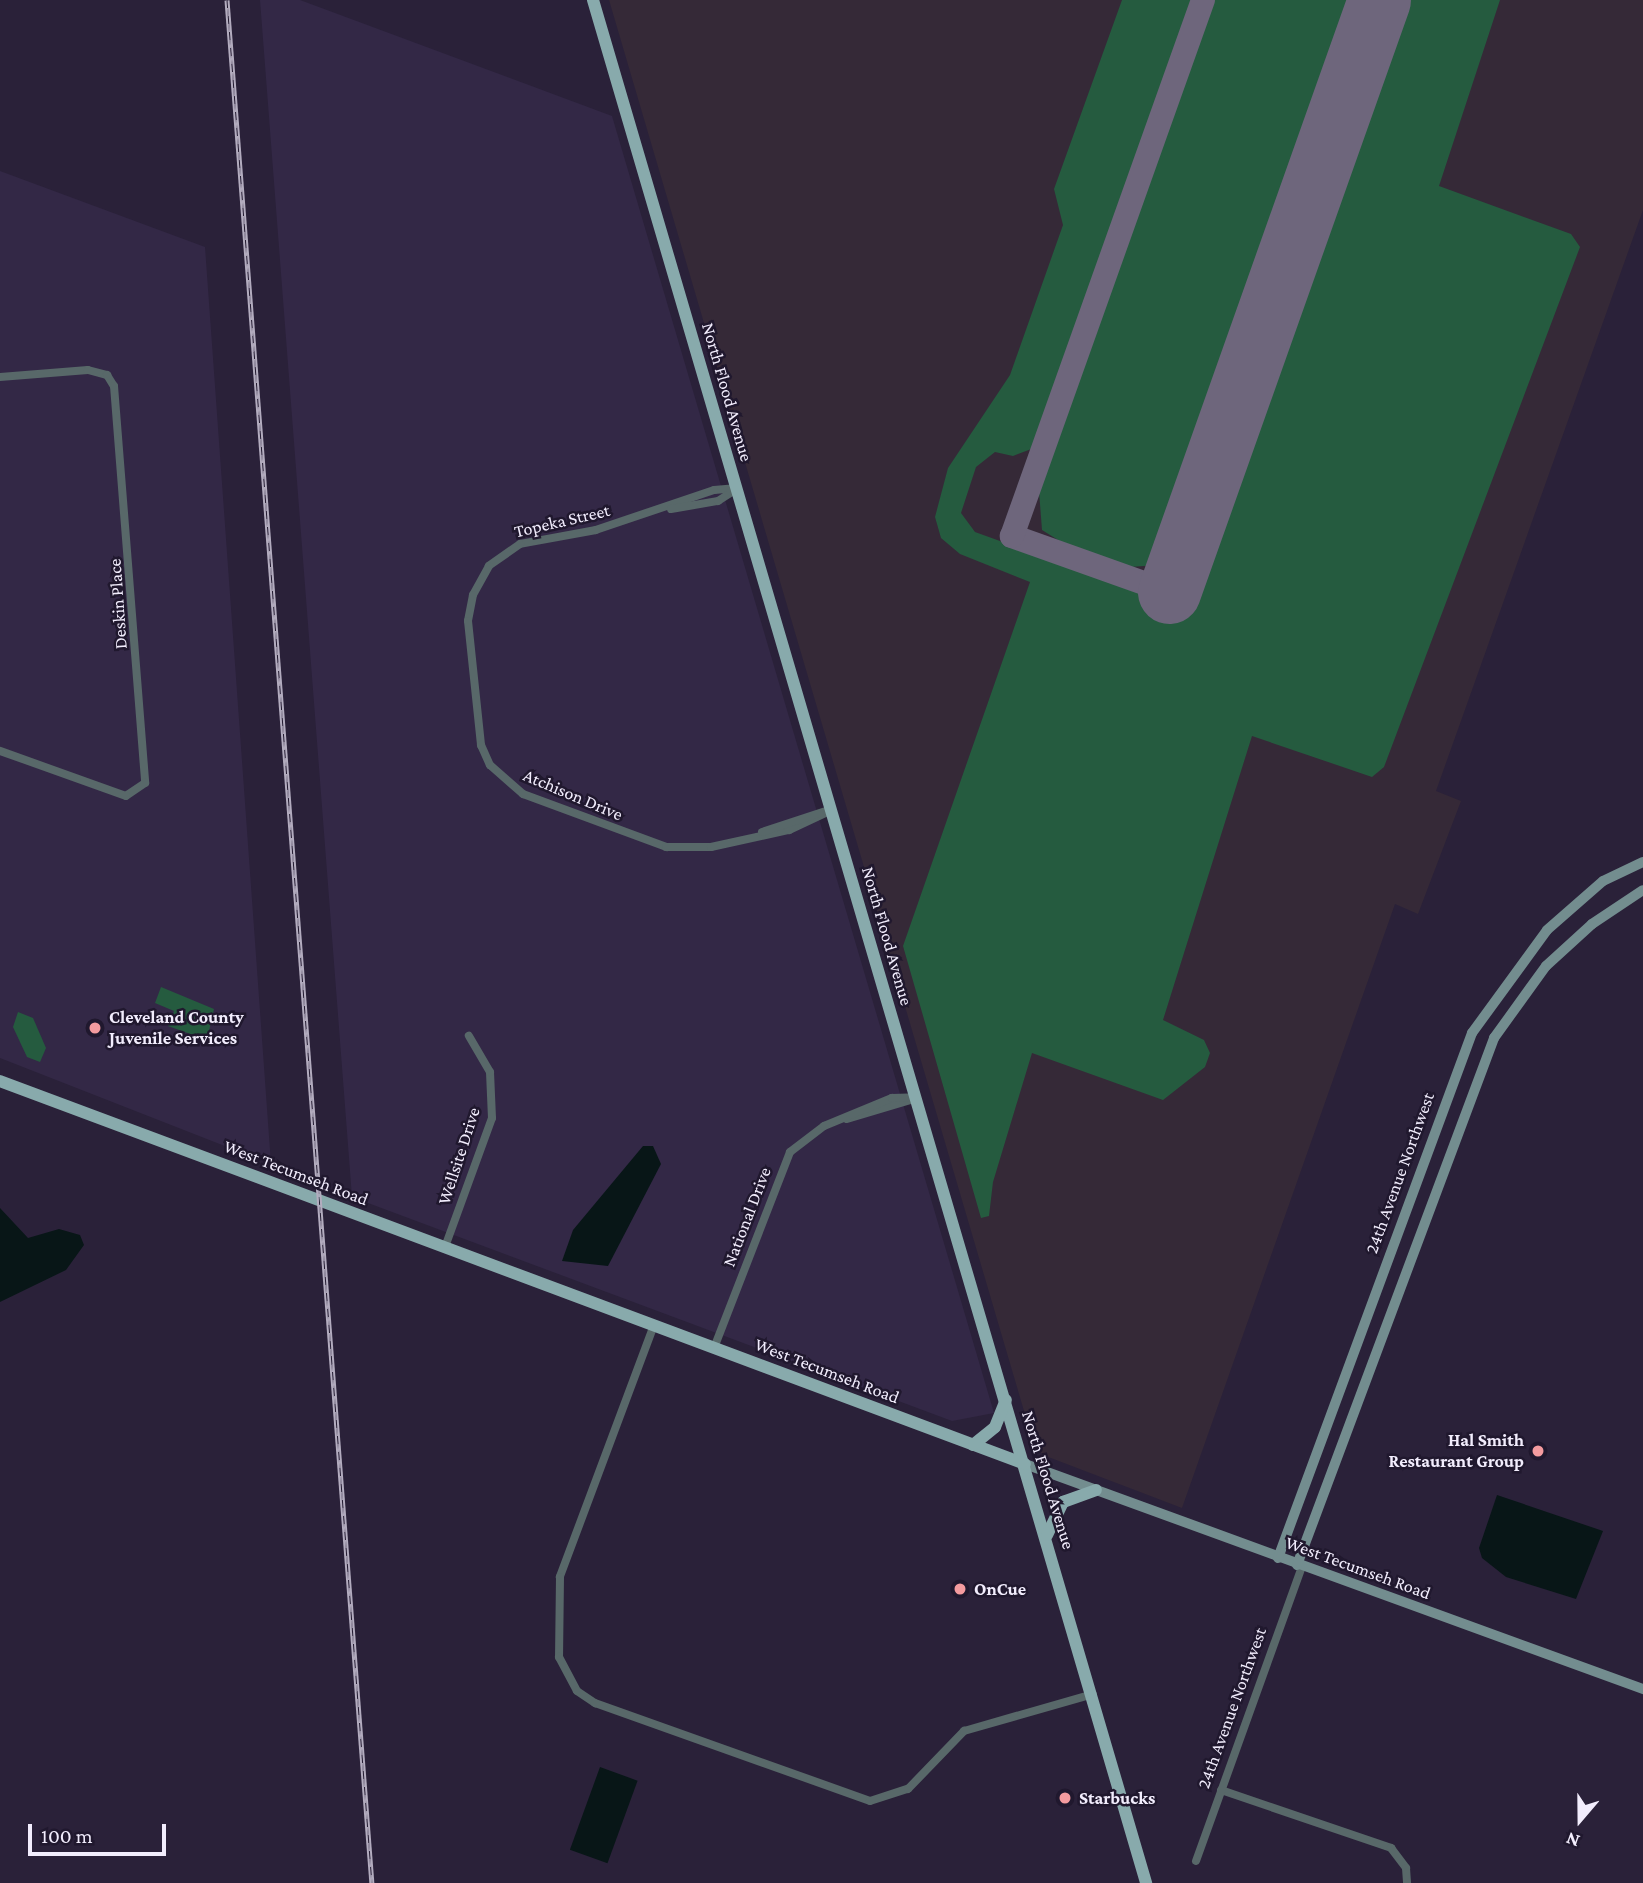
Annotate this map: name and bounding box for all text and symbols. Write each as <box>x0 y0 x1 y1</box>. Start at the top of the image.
street label: North Flood Avenue <box>697 320 757 464</box>
street label: Topeka Street <box>512 499 612 543</box>
street label: Deskin Place <box>104 558 132 650</box>
street label: Atchison Drive <box>520 764 626 826</box>
street label: North Flood Avenue <box>857 864 917 1008</box>
place label: Cleveland County Juvenile Services <box>109 1007 244 1050</box>
marker: Cleveland County Juvenile Services <box>87 1020 103 1036</box>
street label: 24th Avenue Northwest <box>1361 1090 1439 1256</box>
street label: Wellsite Drive <box>433 1105 485 1207</box>
street label: West Tecumseh Road <box>221 1135 371 1211</box>
street label: National Drive <box>718 1164 776 1270</box>
street label: West Tecumseh Road <box>752 1333 902 1409</box>
street label: North Flood Avenue <box>1017 1408 1079 1552</box>
place label: Hal Smith Restaurant Group <box>1388 1430 1524 1472</box>
marker: Hal Smith Restaurant Group <box>1530 1443 1546 1459</box>
street label: West Tecumseh Road <box>1282 1532 1434 1604</box>
place label: OnCue <box>974 1578 1026 1600</box>
marker: OnCue <box>952 1581 968 1597</box>
street label: 24th Avenue Northwest <box>1193 1625 1271 1791</box>
north arrow <box>1545 1785 1615 1855</box>
place label: Starbucks <box>1079 1787 1155 1809</box>
marker: Starbucks <box>1057 1790 1073 1806</box>
scale bar <box>32 1810 170 1854</box>
text: 100 m <box>41 1824 93 1848</box>
text: N <box>1563 1828 1582 1852</box>

